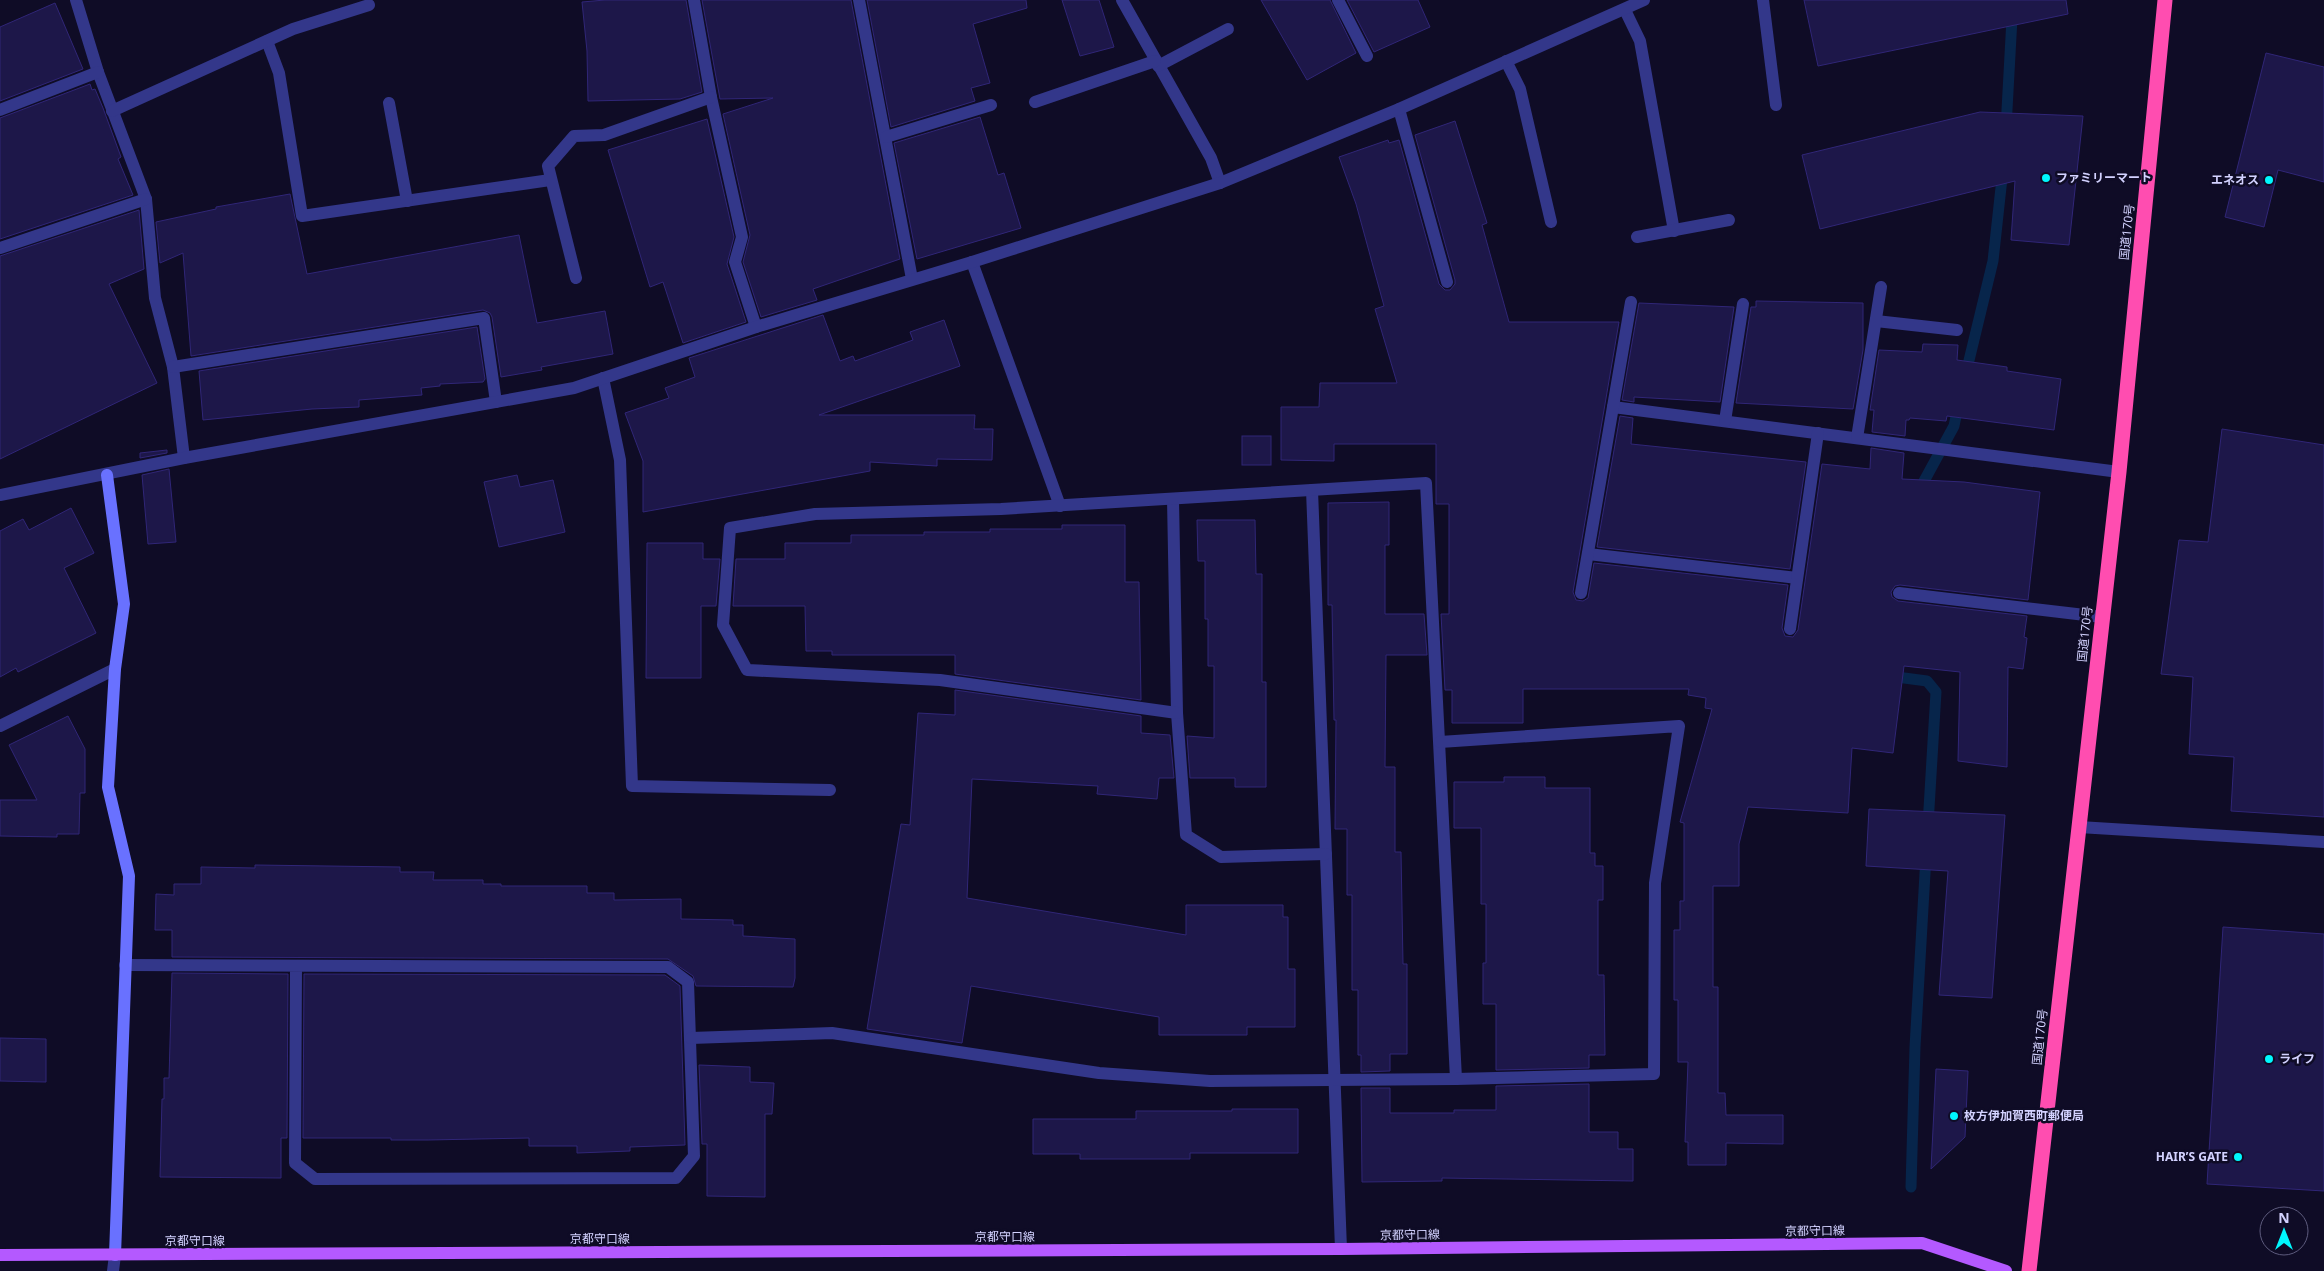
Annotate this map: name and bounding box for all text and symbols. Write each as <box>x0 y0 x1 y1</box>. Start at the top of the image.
place label: ファミリーマート <box>2056 169 2152 186</box>
place label: エネオス <box>2211 171 2259 188</box>
marker: ファミリーマート <box>2040 172 2052 184</box>
marker: エネオス <box>2263 174 2275 186</box>
street label: 国道170号 <box>2115 203 2138 261</box>
street label: 国道170号 <box>2073 605 2096 663</box>
street label: 国道170号 <box>2028 1008 2051 1066</box>
place label: ライフ <box>2279 1050 2315 1067</box>
marker: ライフ <box>2263 1053 2275 1065</box>
place label: 枚方伊加賀西町郵便局 <box>1964 1107 2084 1124</box>
marker: 枚方伊加賀西町郵便局 <box>1948 1110 1960 1122</box>
place label: HAIR’S GATE <box>2156 1148 2228 1165</box>
marker: HAIR’S GATE <box>2232 1151 2244 1163</box>
north arrow <box>2259 1206 2309 1256</box>
text: N <box>2278 1208 2290 1227</box>
street label: 京都守口線 <box>1785 1221 1845 1240</box>
street label: 京都守口線 <box>1380 1225 1440 1244</box>
street label: 京都守口線 <box>975 1228 1035 1245</box>
street label: 京都守口線 <box>570 1230 630 1247</box>
street label: 京都守口線 <box>165 1232 225 1249</box>

